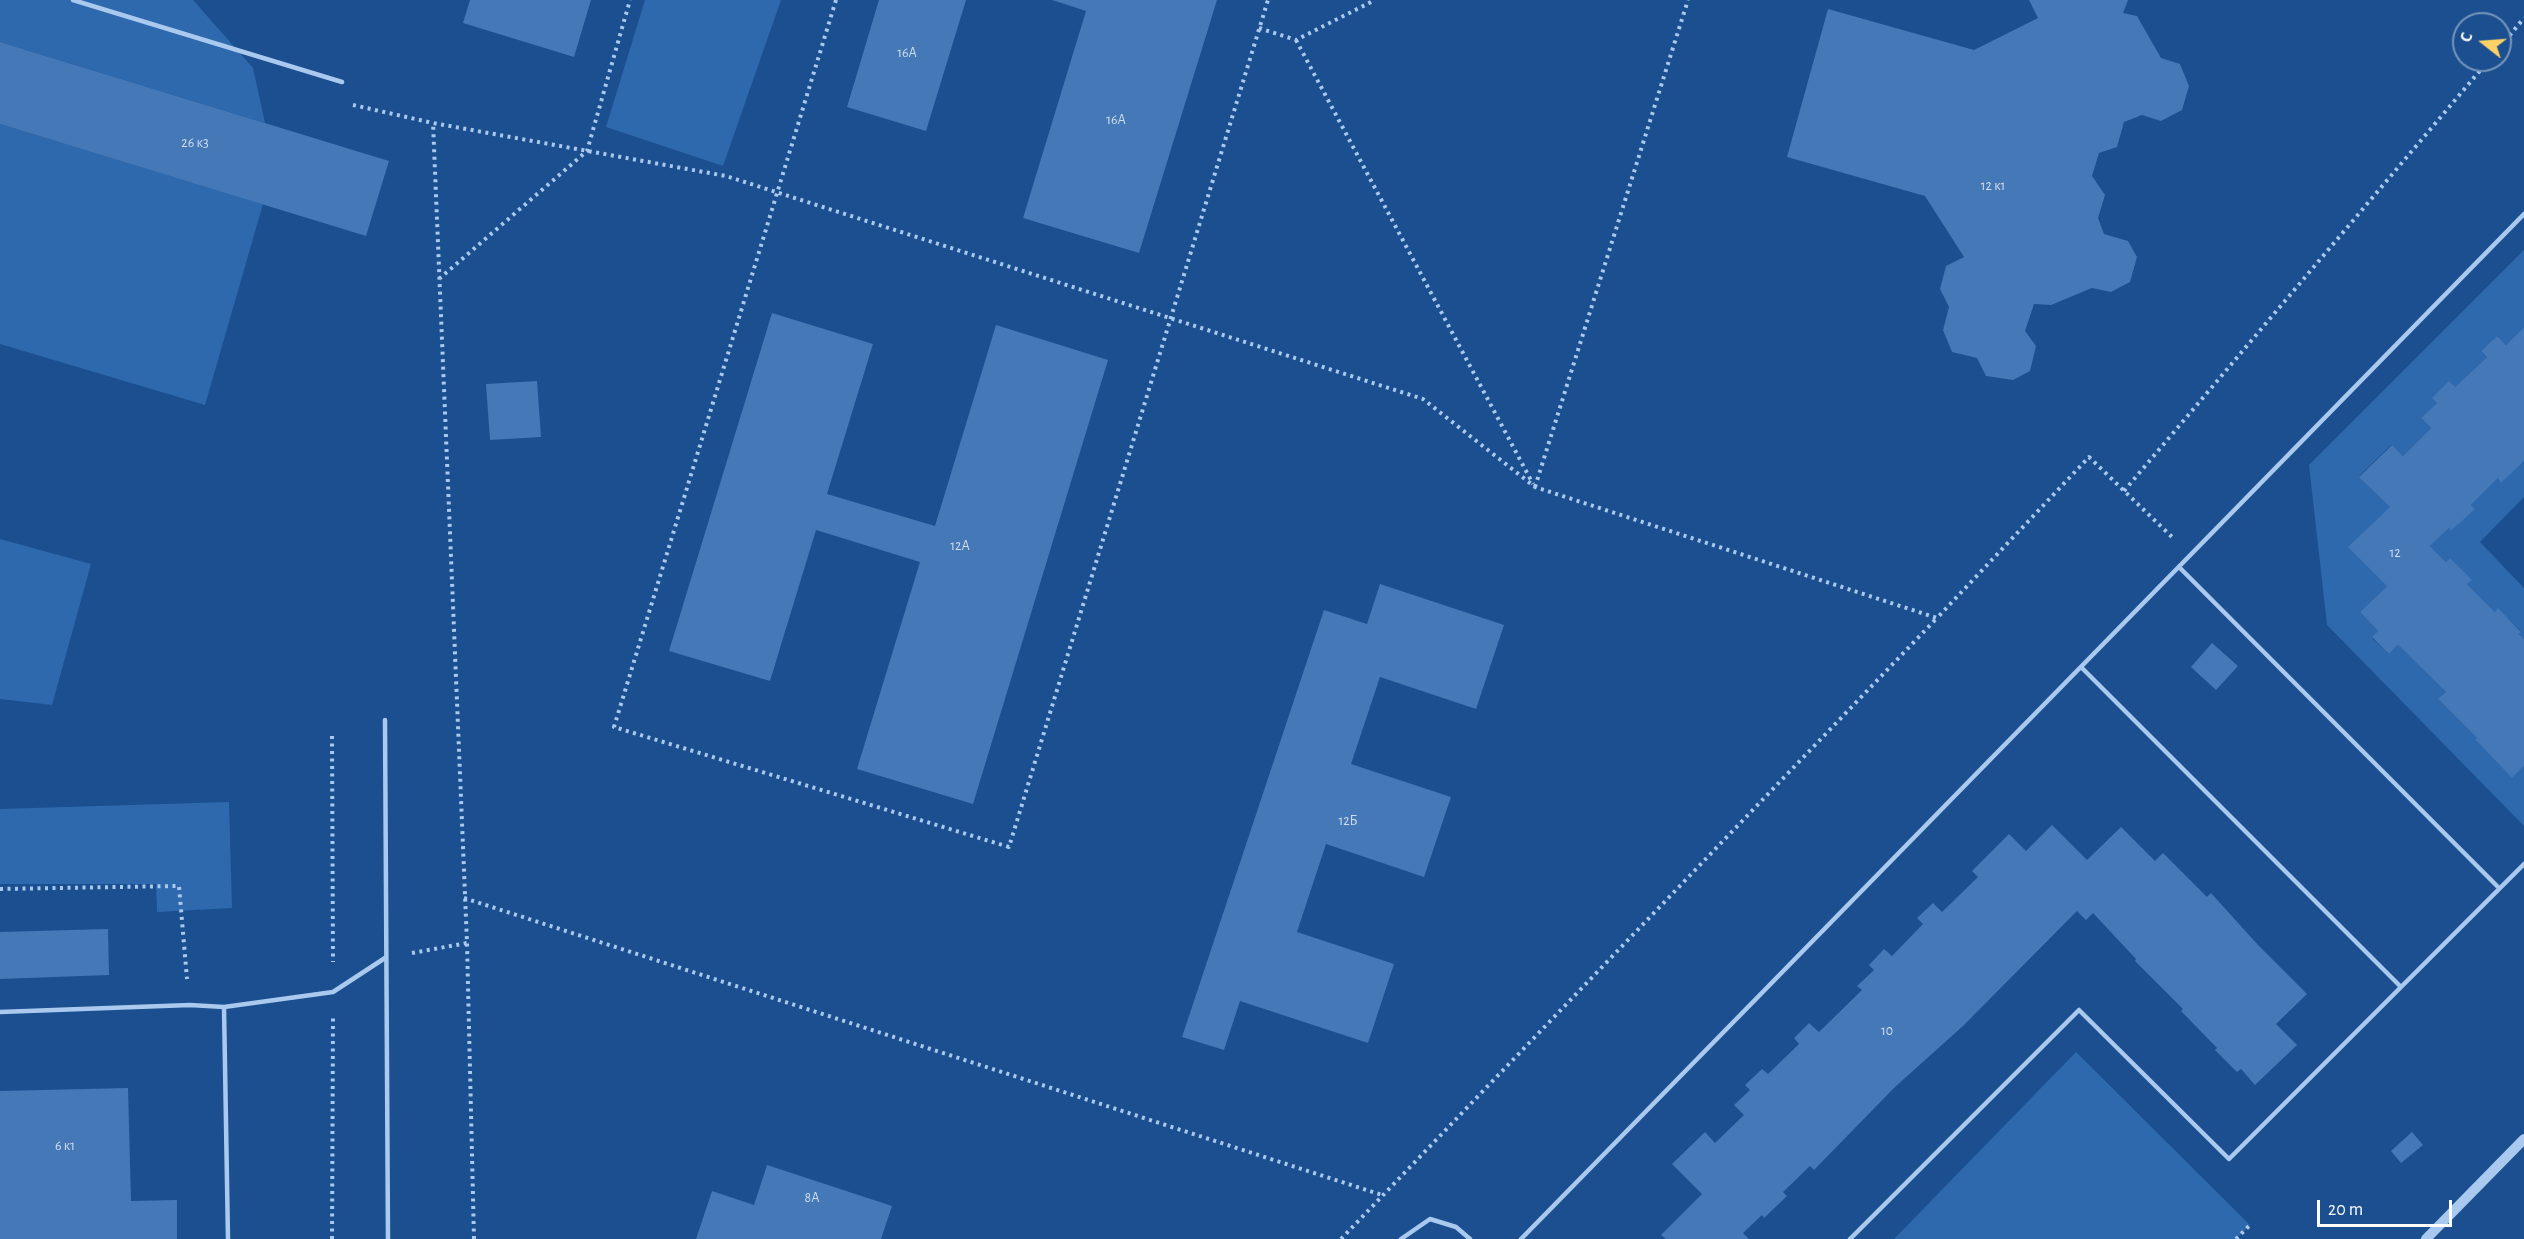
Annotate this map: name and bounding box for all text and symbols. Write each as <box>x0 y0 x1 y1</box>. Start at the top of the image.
north arrow <box>2452 12 2512 72</box>
text: С <box>2458 31 2476 44</box>
house number: 16А <box>897 45 917 61</box>
house number: 16А <box>1106 112 1126 128</box>
house number: 26 к3 <box>181 135 209 151</box>
house number: 12 к1 <box>1981 178 2005 194</box>
house number: 12А <box>950 538 970 554</box>
house number: 12 <box>2389 545 2401 561</box>
house number: 12Б <box>1338 813 1358 829</box>
house number: 10 <box>1881 1023 1893 1039</box>
house number: 6 к1 <box>55 1138 75 1154</box>
scale bar <box>2320 1188 2455 1226</box>
house number: 8А <box>805 1190 819 1206</box>
text: 20 m <box>2328 1201 2363 1219</box>

